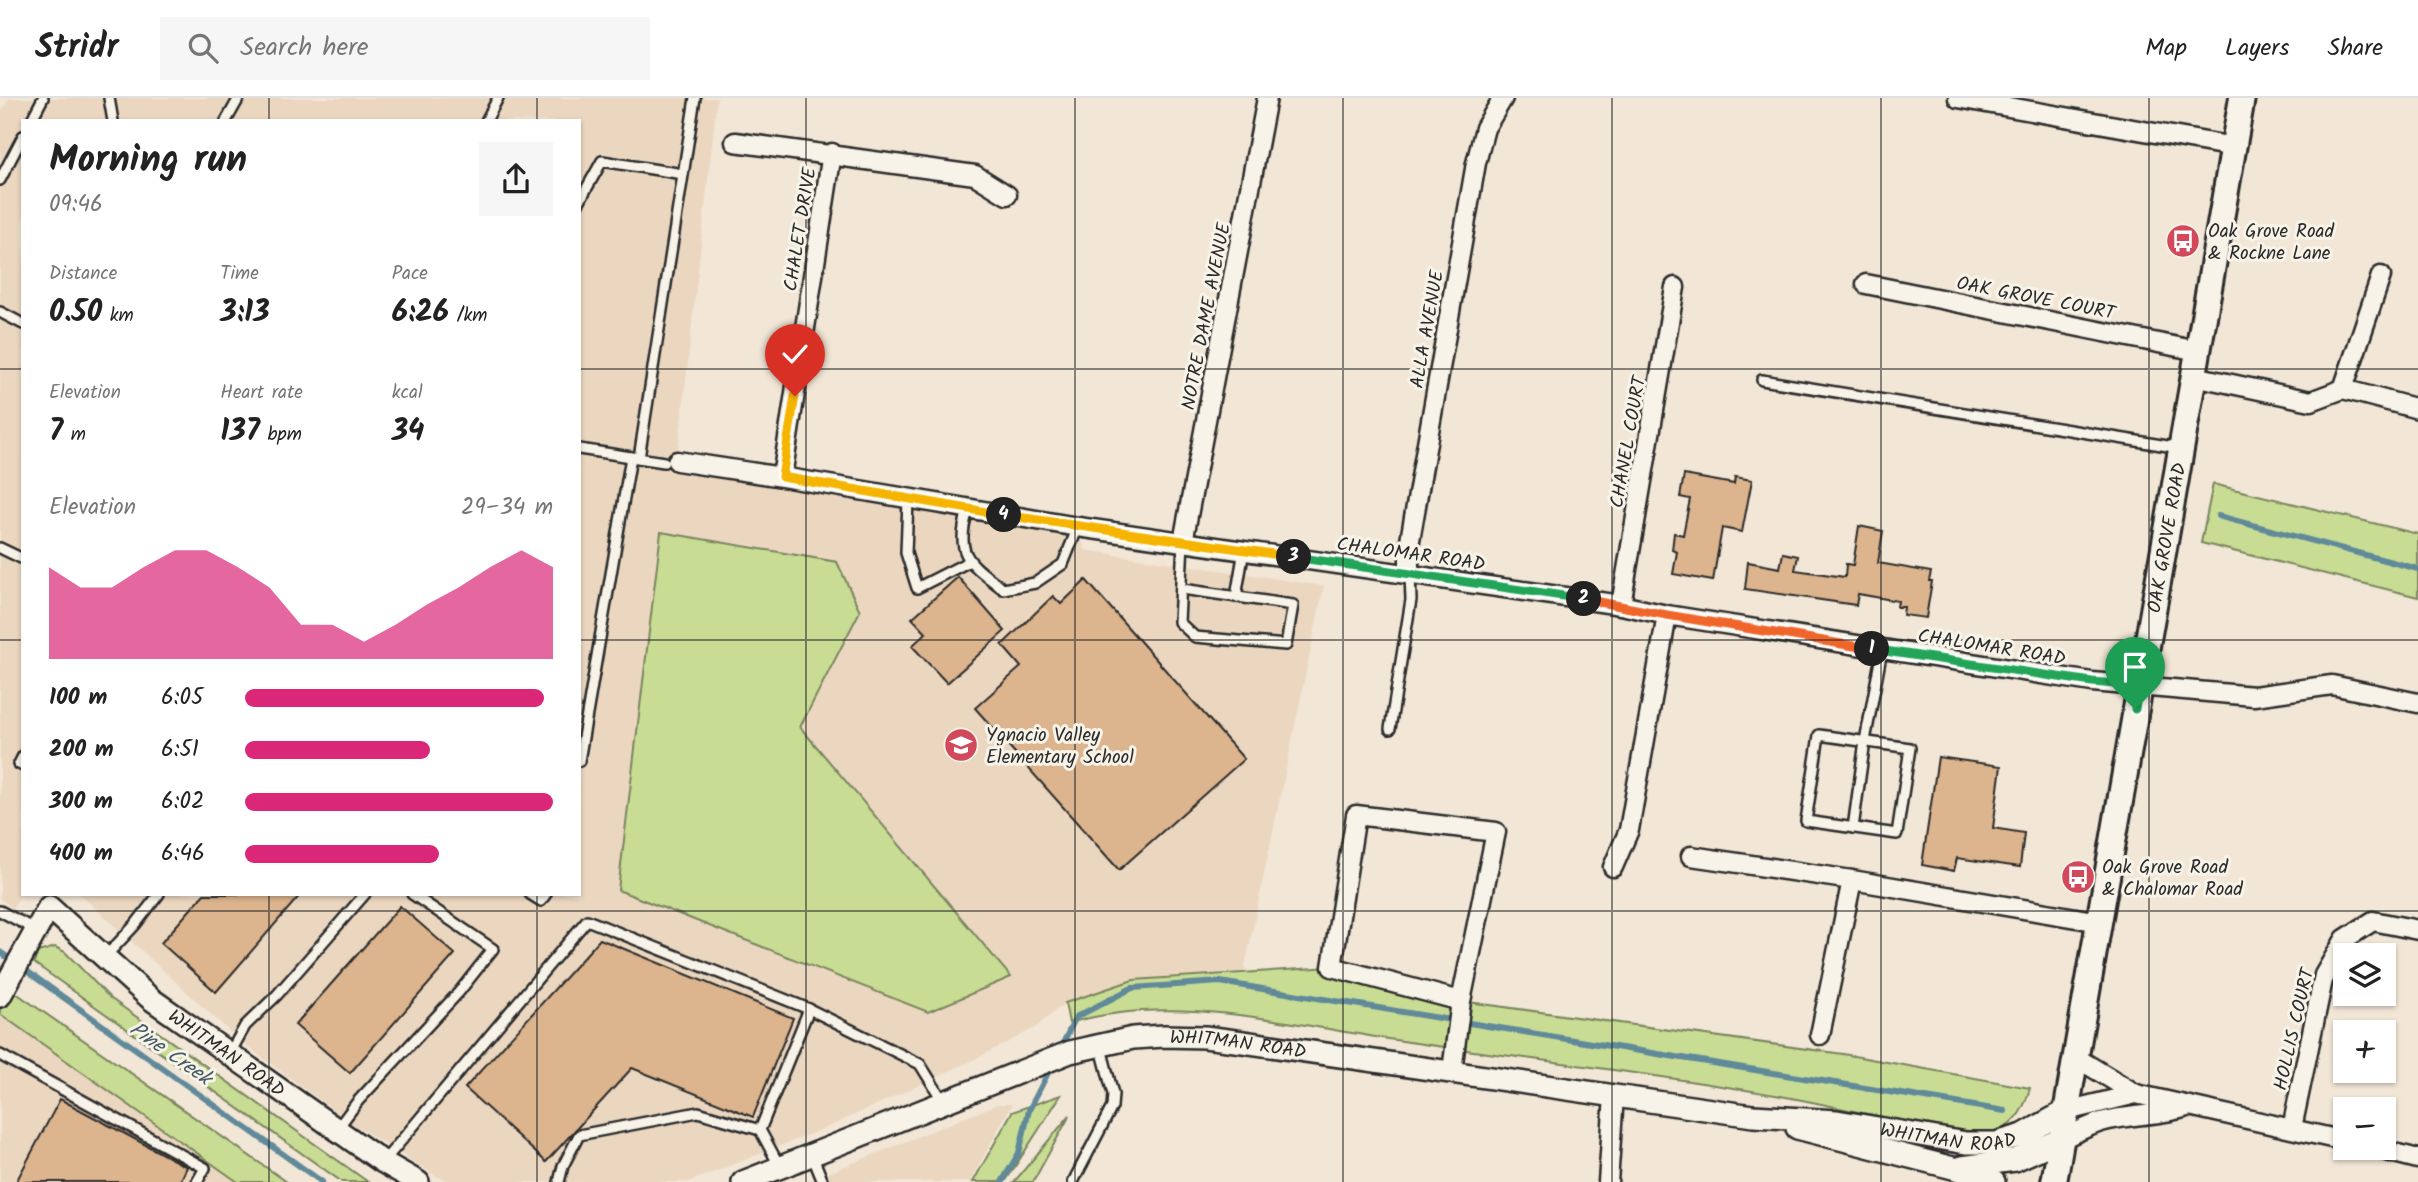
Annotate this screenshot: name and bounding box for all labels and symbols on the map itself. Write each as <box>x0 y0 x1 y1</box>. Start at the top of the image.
street label: CHALET DRIVE <box>776 164 826 294</box>
place label: Oak Grove Road & Rockne Lane <box>2208 217 2334 269</box>
street label: NOTRE DAME AVENUE <box>1174 219 1240 413</box>
bus stop icon: Oak Grove Road & Rockne Lane <box>2164 222 2202 260</box>
street label: ALLA AVENUE <box>1403 267 1453 391</box>
street label: OAK GROVE COURT <box>1954 269 2119 329</box>
pin <box>765 324 825 396</box>
street label: CHANEL COURT <box>1603 372 1656 511</box>
street label: OAK GROVE ROAD <box>2140 461 2195 615</box>
pin: 4 <box>986 498 1021 532</box>
street label: CHALOMAR ROAD <box>1335 530 1487 580</box>
pin: 3 <box>1276 540 1312 574</box>
pin: 2 <box>1566 582 1602 616</box>
street label: CHALOMAR ROAD <box>1916 621 2068 674</box>
pin: 1 <box>1854 632 1890 666</box>
pin <box>2105 637 2165 709</box>
place label: Ygnacio Valley Elementary School <box>986 721 1134 773</box>
school or university icon: Ygnacio Valley Elementary School <box>942 726 980 764</box>
place label: Oak Grove Road & Chalomar Road <box>2102 853 2243 905</box>
bus stop icon: Oak Grove Road & Chalomar Road <box>2059 858 2097 896</box>
street label: HOLLIS COURT <box>2266 964 2324 1093</box>
street label: WHITMAN ROAD <box>161 1002 291 1106</box>
water label: Pine Creek <box>122 1014 221 1096</box>
street label: WHITMAN ROAD <box>1169 1023 1308 1068</box>
street label: WHITMAN ROAD <box>1878 1116 2020 1160</box>

